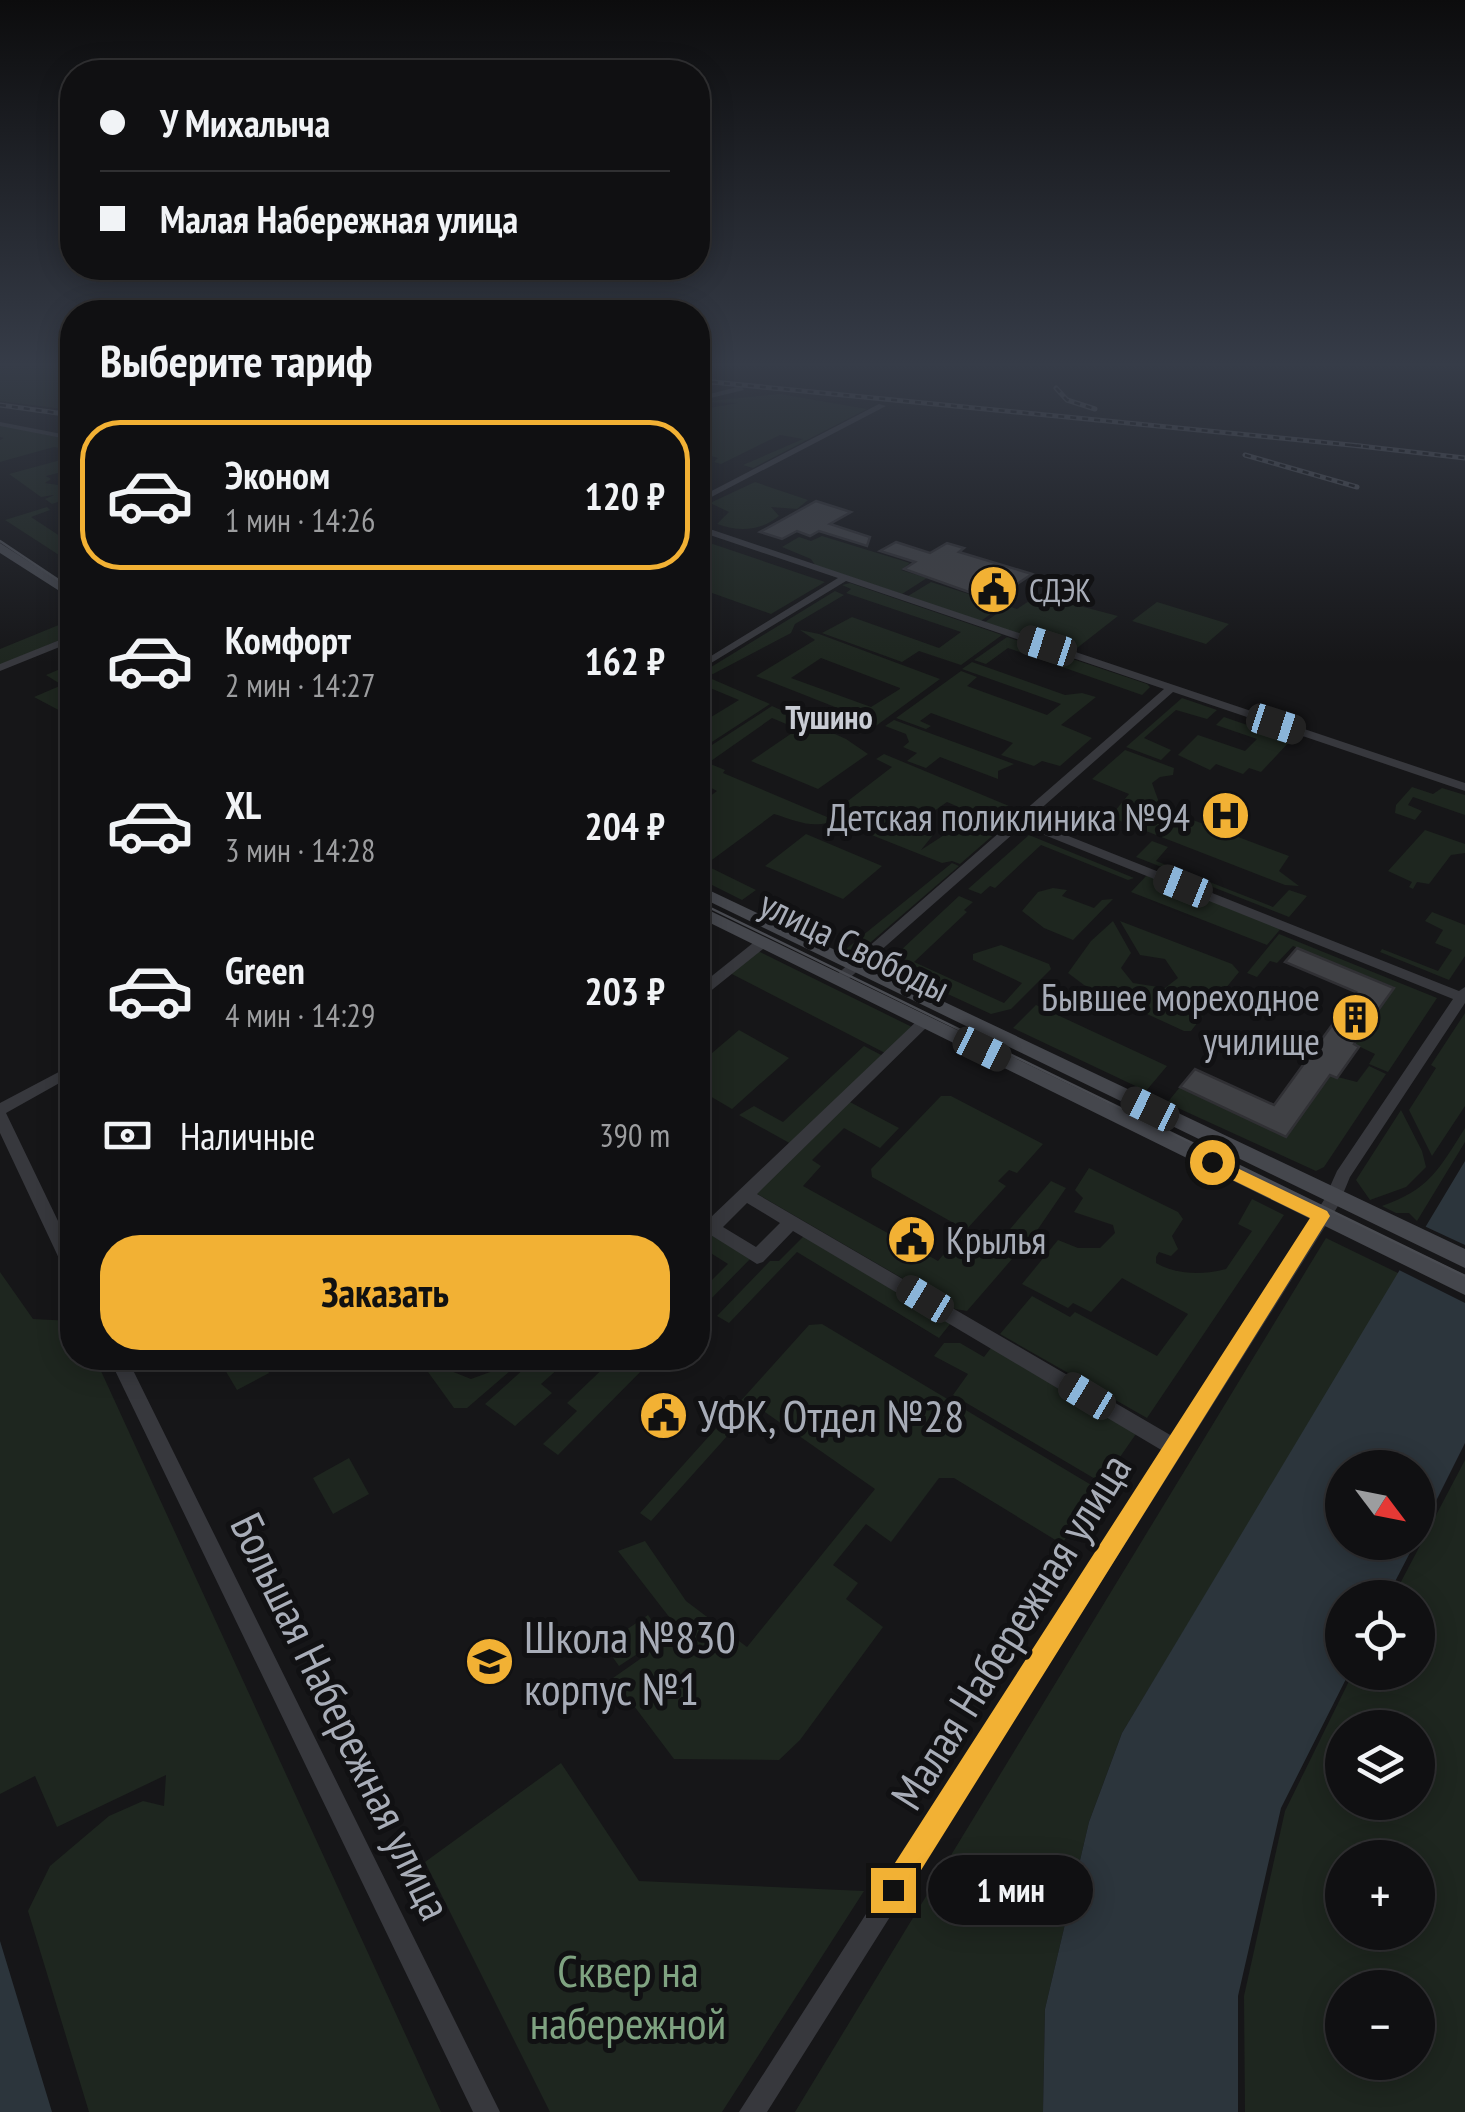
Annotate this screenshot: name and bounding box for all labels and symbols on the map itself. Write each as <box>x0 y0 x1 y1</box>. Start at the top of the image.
public building icon: СДЭК <box>968 564 1020 616</box>
place label: СДЭК <box>1029 569 1091 611</box>
car <box>1014 622 1080 670</box>
district label: Тушино <box>785 696 873 738</box>
car <box>1243 700 1309 748</box>
hospital icon: Детская поликлиника №94 <box>1199 790 1251 842</box>
place label: Детская поликлиника №94 <box>827 792 1190 841</box>
car <box>1150 861 1216 911</box>
street label: улица Свободы <box>752 878 958 1012</box>
place label: Бывшее мореходное училище <box>1041 972 1320 1065</box>
building icon: Бывшее мореходное училище <box>1329 992 1381 1044</box>
car <box>948 1022 1016 1076</box>
car <box>1116 1082 1184 1136</box>
route start <box>1190 1140 1235 1185</box>
public building icon: Крылья <box>885 1213 937 1265</box>
place label: Крылья <box>946 1215 1046 1264</box>
car <box>892 1271 958 1327</box>
car <box>1054 1368 1120 1424</box>
place label: УФК, Отдел №28 <box>698 1386 964 1444</box>
public building icon: УФК, Отдел №28 <box>637 1389 689 1441</box>
street label: Малая Набережная улица <box>877 1442 1143 1820</box>
north arrow <box>1325 1450 1435 1560</box>
street label: Большая Набережная улица <box>218 1503 466 1929</box>
place label: Школа №830 корпус №1 <box>524 1607 736 1717</box>
school or university icon: Школа №830 корпус №1 <box>463 1636 515 1688</box>
callout: 1 мин <box>928 1855 1093 1925</box>
route end <box>871 1868 916 1913</box>
park label: Сквер на набережной <box>530 1941 726 2051</box>

